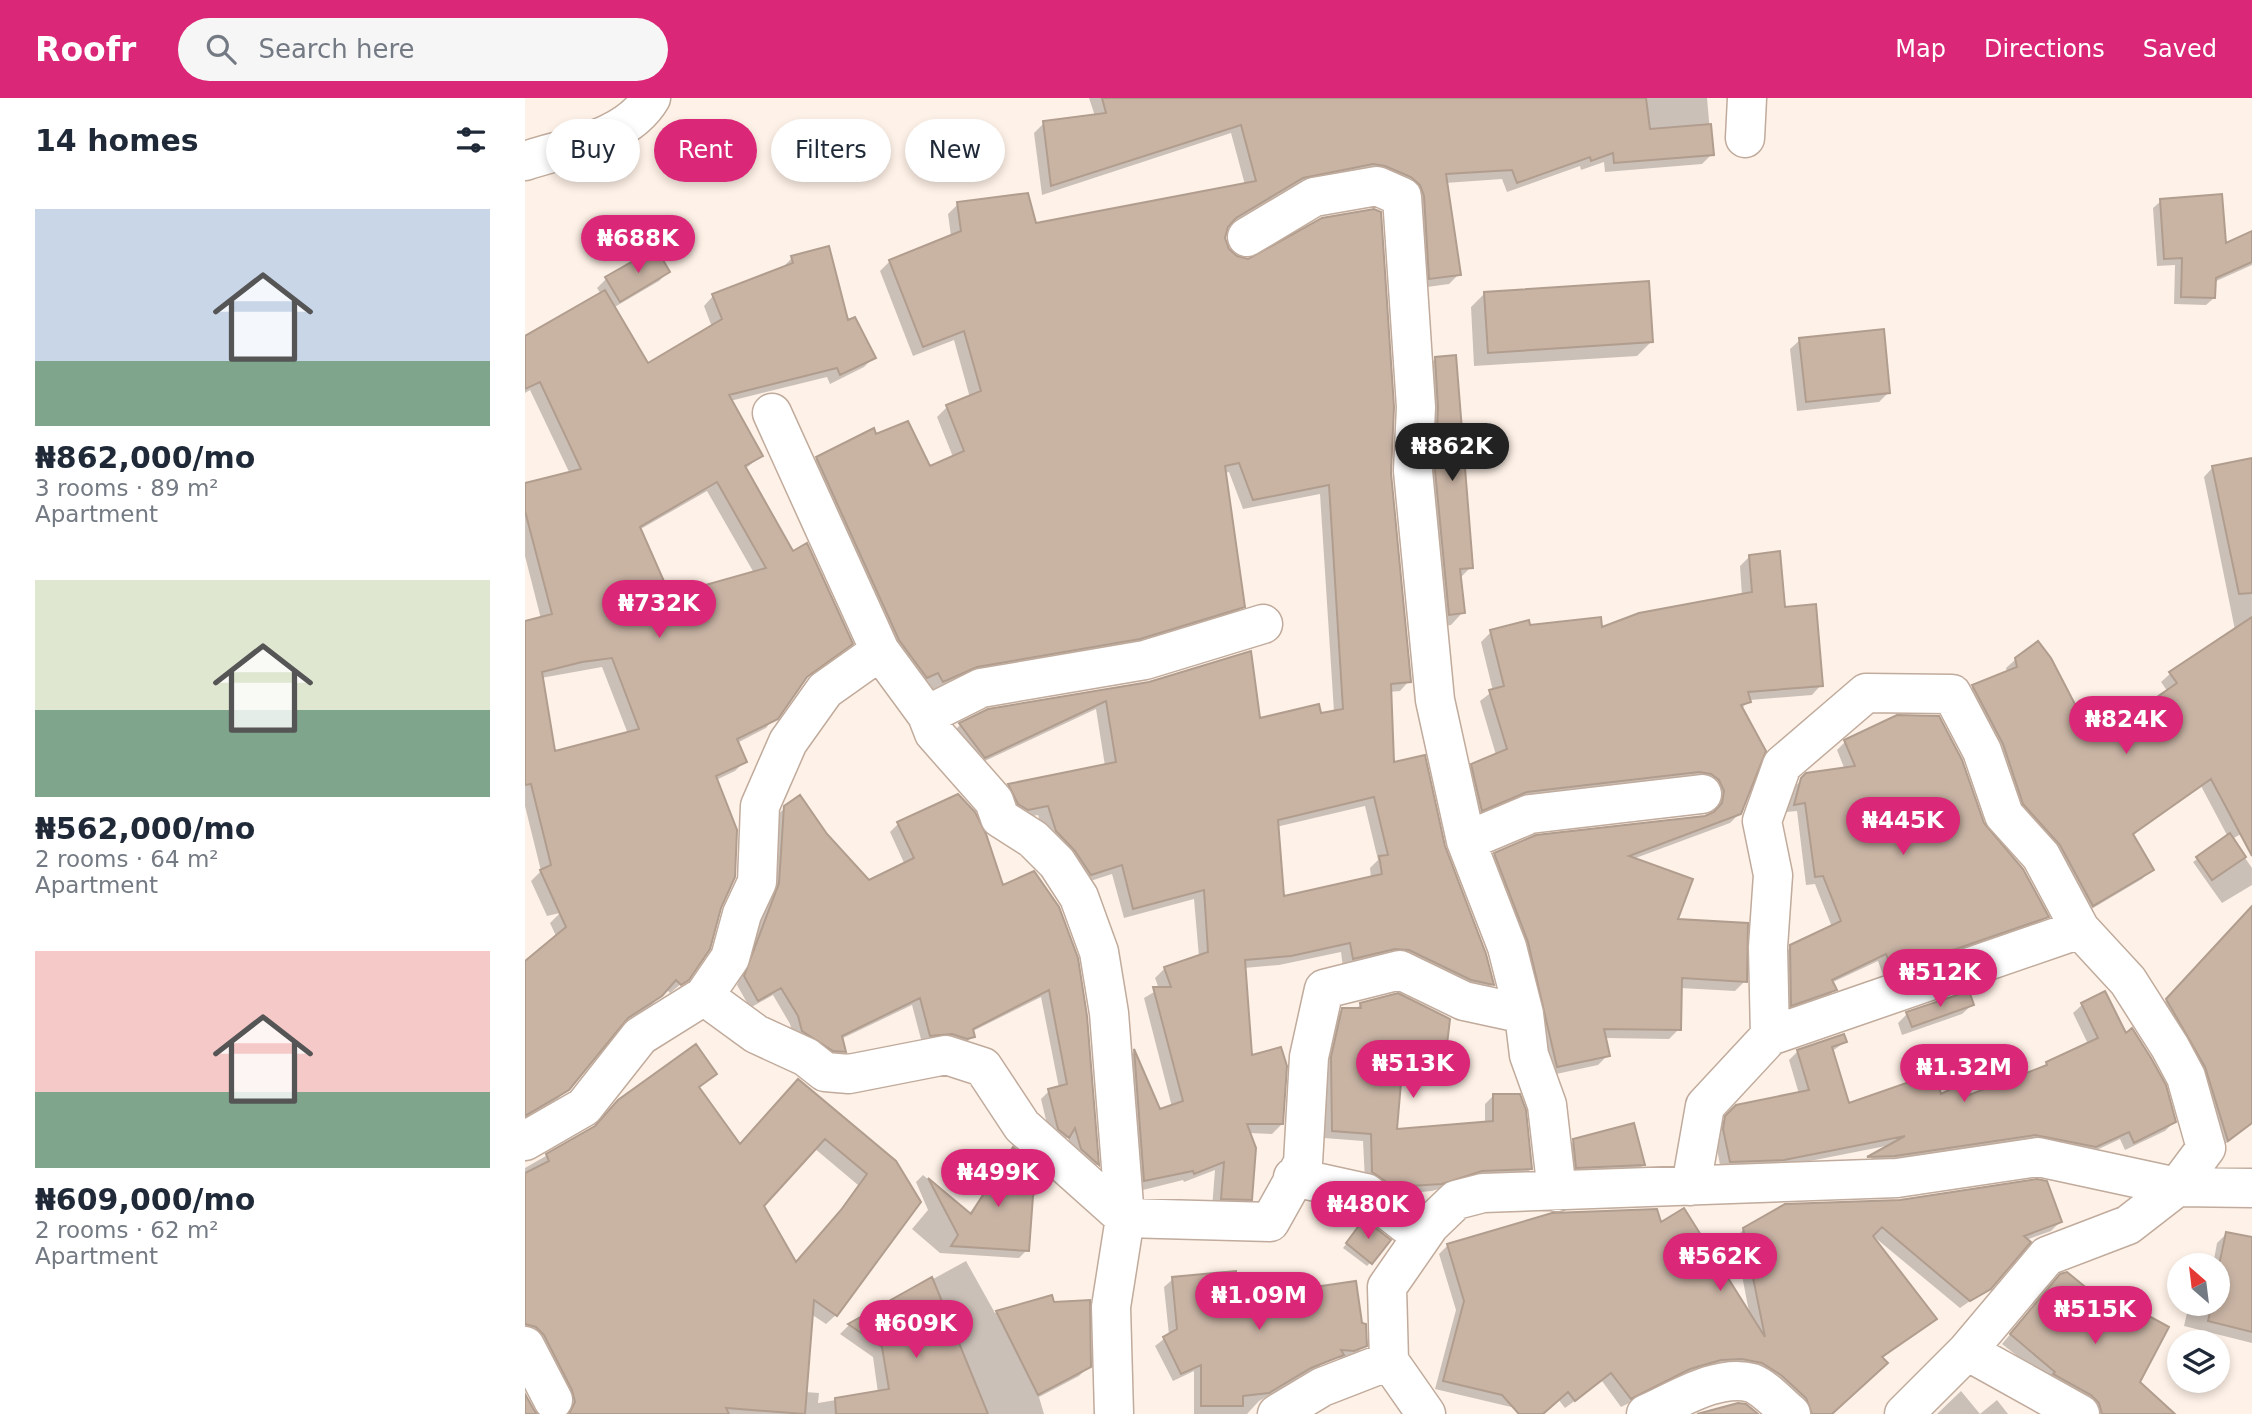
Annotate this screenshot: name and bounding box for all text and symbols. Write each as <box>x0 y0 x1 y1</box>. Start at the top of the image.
search box <box>178 18 668 81</box>
text: Roofr <box>35 30 136 69</box>
icon: search <box>202 30 240 68</box>
text: Search here <box>258 34 415 64</box>
text: Map <box>1895 35 1946 63</box>
text: Directions <box>1984 35 2105 63</box>
text: Saved <box>2143 35 2217 63</box>
chip: Buy <box>546 119 640 182</box>
chip: Rent <box>654 119 757 182</box>
chip: Filters <box>771 119 891 182</box>
chip: New <box>905 119 1005 182</box>
icon: filters <box>452 121 490 159</box>
text: 14 homes <box>35 123 199 158</box>
pin: ₦688K <box>589 216 687 275</box>
text: ₦688K <box>597 225 679 251</box>
icon: home <box>200 254 326 380</box>
pin: ₦862K <box>1403 424 1501 483</box>
text: ₦862K <box>1411 433 1493 459</box>
text: ₦862,000/mo <box>35 440 255 475</box>
text: 3 rooms · 89 m² <box>35 475 219 501</box>
text: Apartment <box>35 501 158 527</box>
pin: ₦732K <box>610 580 708 640</box>
text: ₦732K <box>618 590 700 616</box>
icon: home <box>200 625 326 751</box>
pin: ₦824K <box>2077 696 2175 756</box>
text: ₦824K <box>2085 706 2167 732</box>
pin: ₦445K <box>1854 798 1952 857</box>
text: ₦445K <box>1862 807 1944 833</box>
text: ₦562,000/mo <box>35 811 255 846</box>
text: 2 rooms · 64 m² <box>35 846 219 872</box>
text: Apartment <box>35 872 158 898</box>
pin: ₦512K <box>1891 950 1989 1009</box>
text: ₦512K <box>1899 959 1981 985</box>
icon: home <box>200 996 326 1122</box>
pin: ₦513K <box>1364 1040 1462 1100</box>
pin: ₦1.32M <box>1907 1044 2021 1104</box>
text: ₦513K <box>1372 1050 1454 1076</box>
text: ₦1.32M <box>1916 1054 2012 1080</box>
pin: ₦499K <box>949 1150 1047 1209</box>
text: ₦499K <box>957 1159 1039 1185</box>
text: ₦609,000/mo <box>35 1182 255 1217</box>
pin: ₦480K <box>1319 1182 1417 1241</box>
text: ₦480K <box>1327 1191 1409 1217</box>
text: 2 rooms · 62 m² <box>35 1217 219 1243</box>
pin: ₦562K <box>1671 1234 1769 1293</box>
text: Apartment <box>35 1243 158 1269</box>
text: ₦562K <box>1679 1243 1761 1269</box>
north arrow <box>2167 1253 2229 1316</box>
map controls <box>2167 1253 2230 1393</box>
pin: ₦1.09M <box>1202 1272 1316 1332</box>
text: ₦1.09M <box>1211 1282 1307 1308</box>
pin: ₦515K <box>2046 1286 2144 1346</box>
text: ₦515K <box>2054 1296 2136 1322</box>
pin: ₦609K <box>867 1300 965 1360</box>
text: ₦609K <box>875 1310 957 1336</box>
button: layers <box>2167 1330 2230 1393</box>

